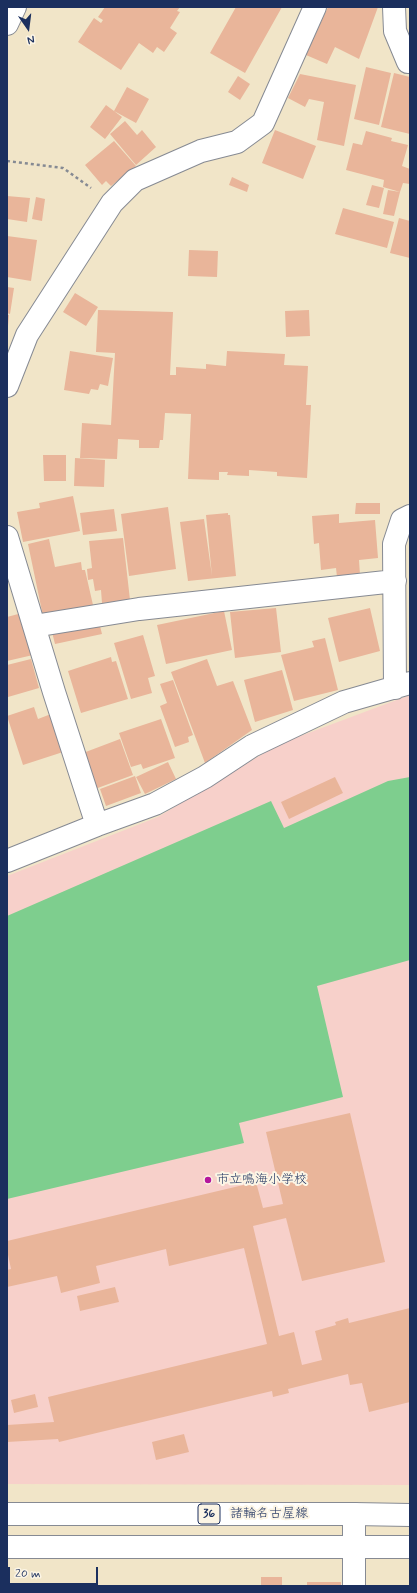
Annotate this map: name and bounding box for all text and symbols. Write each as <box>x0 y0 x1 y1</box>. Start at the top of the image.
north arrow <box>8 8 48 48</box>
text: N <box>26 32 36 47</box>
place label: 市立鳴海小学校 <box>216 1172 307 1188</box>
marker: 市立鳴海小学校 <box>203 1175 213 1185</box>
road number: 36 <box>198 1504 220 1524</box>
street label: 諸輪名古屋線 <box>230 1506 308 1522</box>
scale bar <box>10 1559 100 1585</box>
text: 20 m <box>15 1566 41 1582</box>

